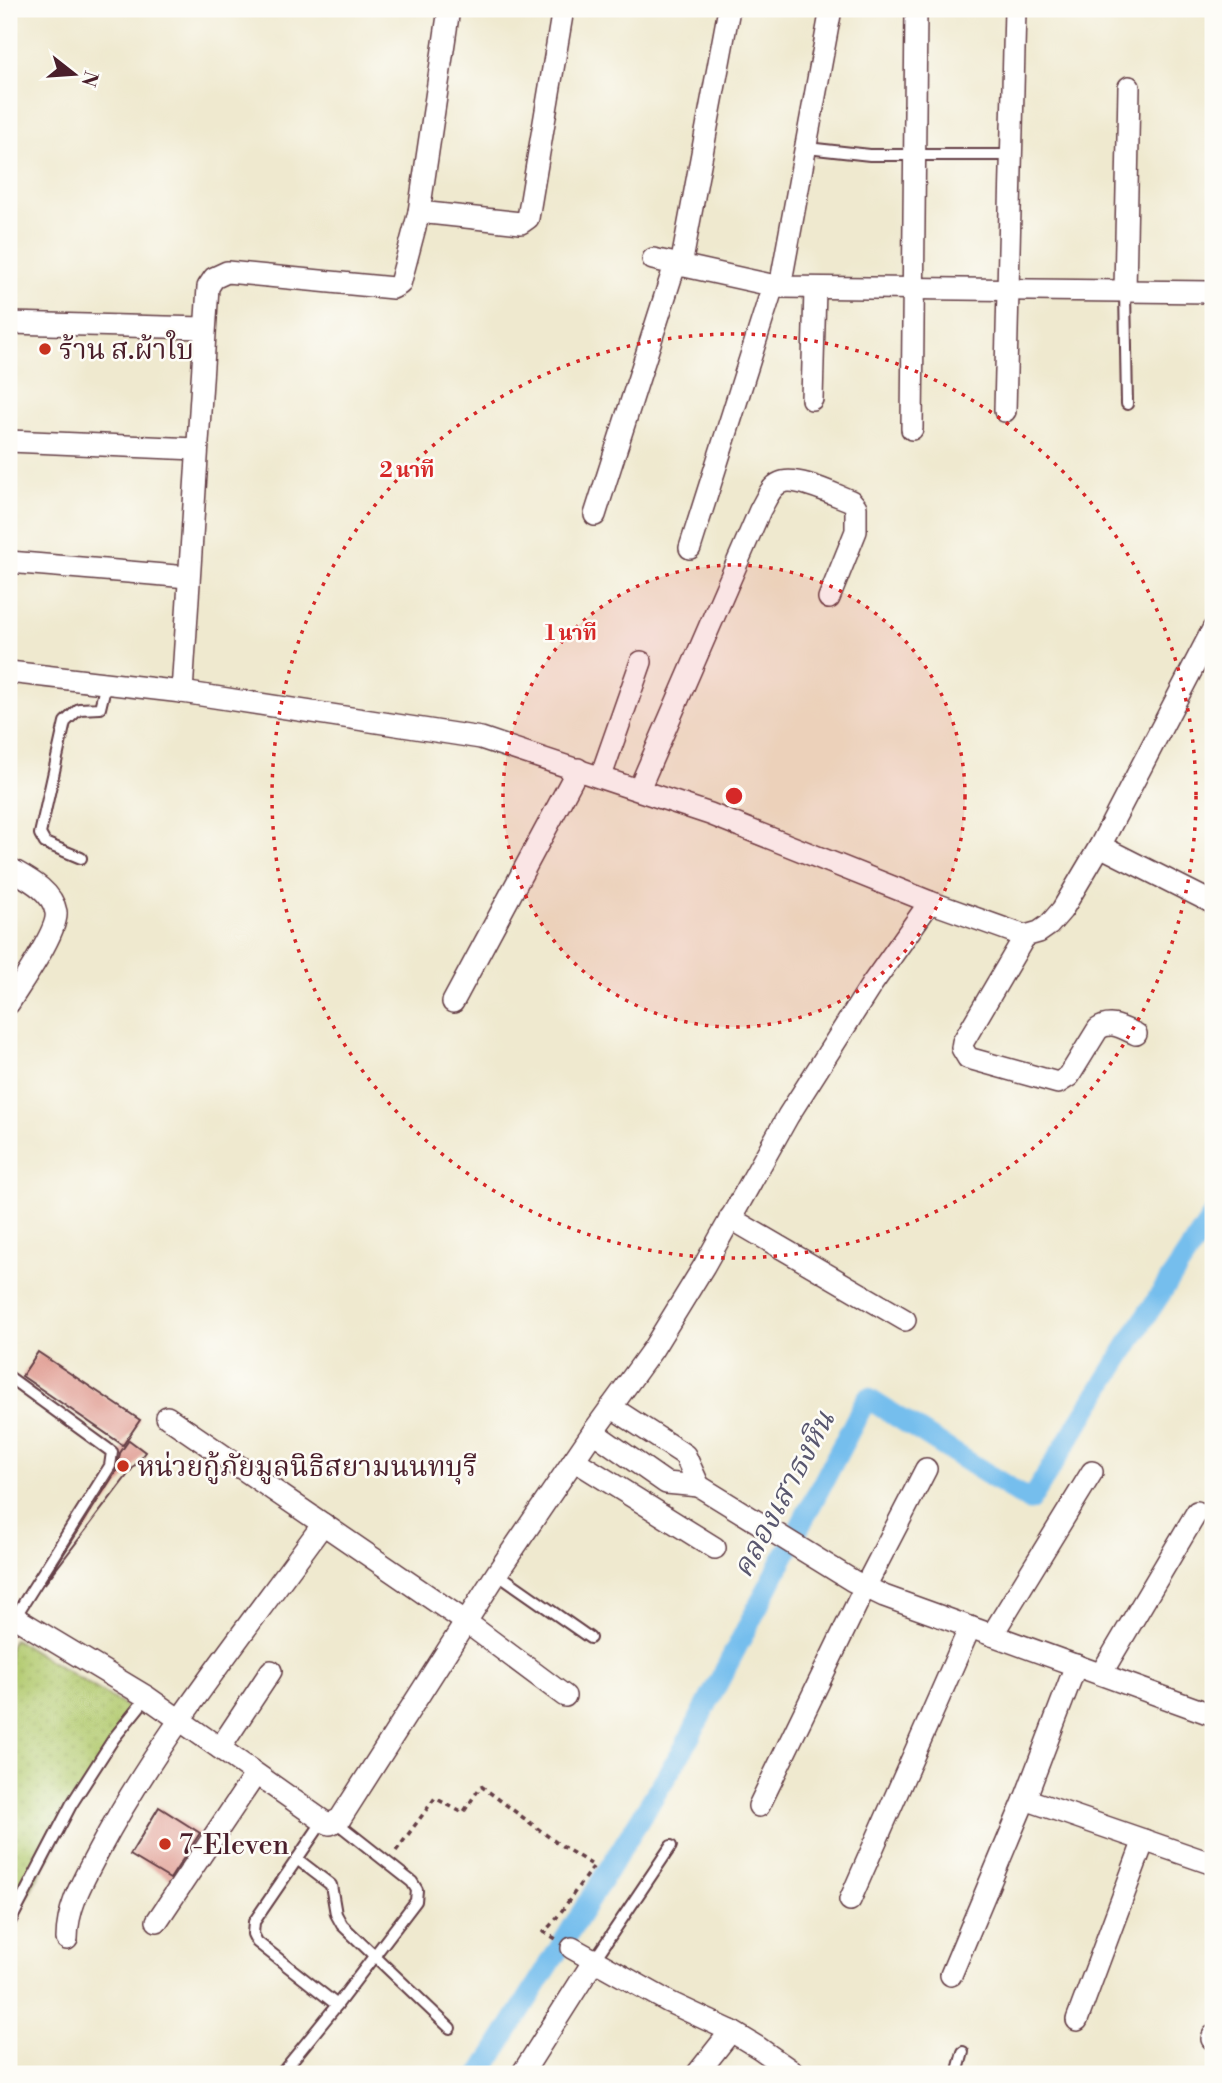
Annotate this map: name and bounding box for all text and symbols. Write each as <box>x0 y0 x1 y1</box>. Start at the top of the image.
north arrow <box>38 38 108 108</box>
text: N <box>76 68 103 89</box>
place label: ร้าน ส.ผ้าใบ <box>59 330 194 368</box>
marker: ร้าน ส.ผ้าใบ <box>37 341 53 357</box>
text: 2 นาที <box>380 458 434 484</box>
text: 1 นาที <box>545 621 597 647</box>
centre of rings <box>722 784 746 808</box>
water label: คลองเสาธงหิน <box>724 1404 844 1584</box>
place label: หน่วยกู้ภัยมูลนิธิสยามนนทบุรี <box>137 1450 477 1485</box>
marker: หน่วยกู้ภัยมูลนิธิสยามนนทบุรี <box>115 1458 131 1474</box>
place label: 7-Eleven <box>179 1828 290 1863</box>
marker: 7-Eleven <box>157 1836 173 1852</box>

